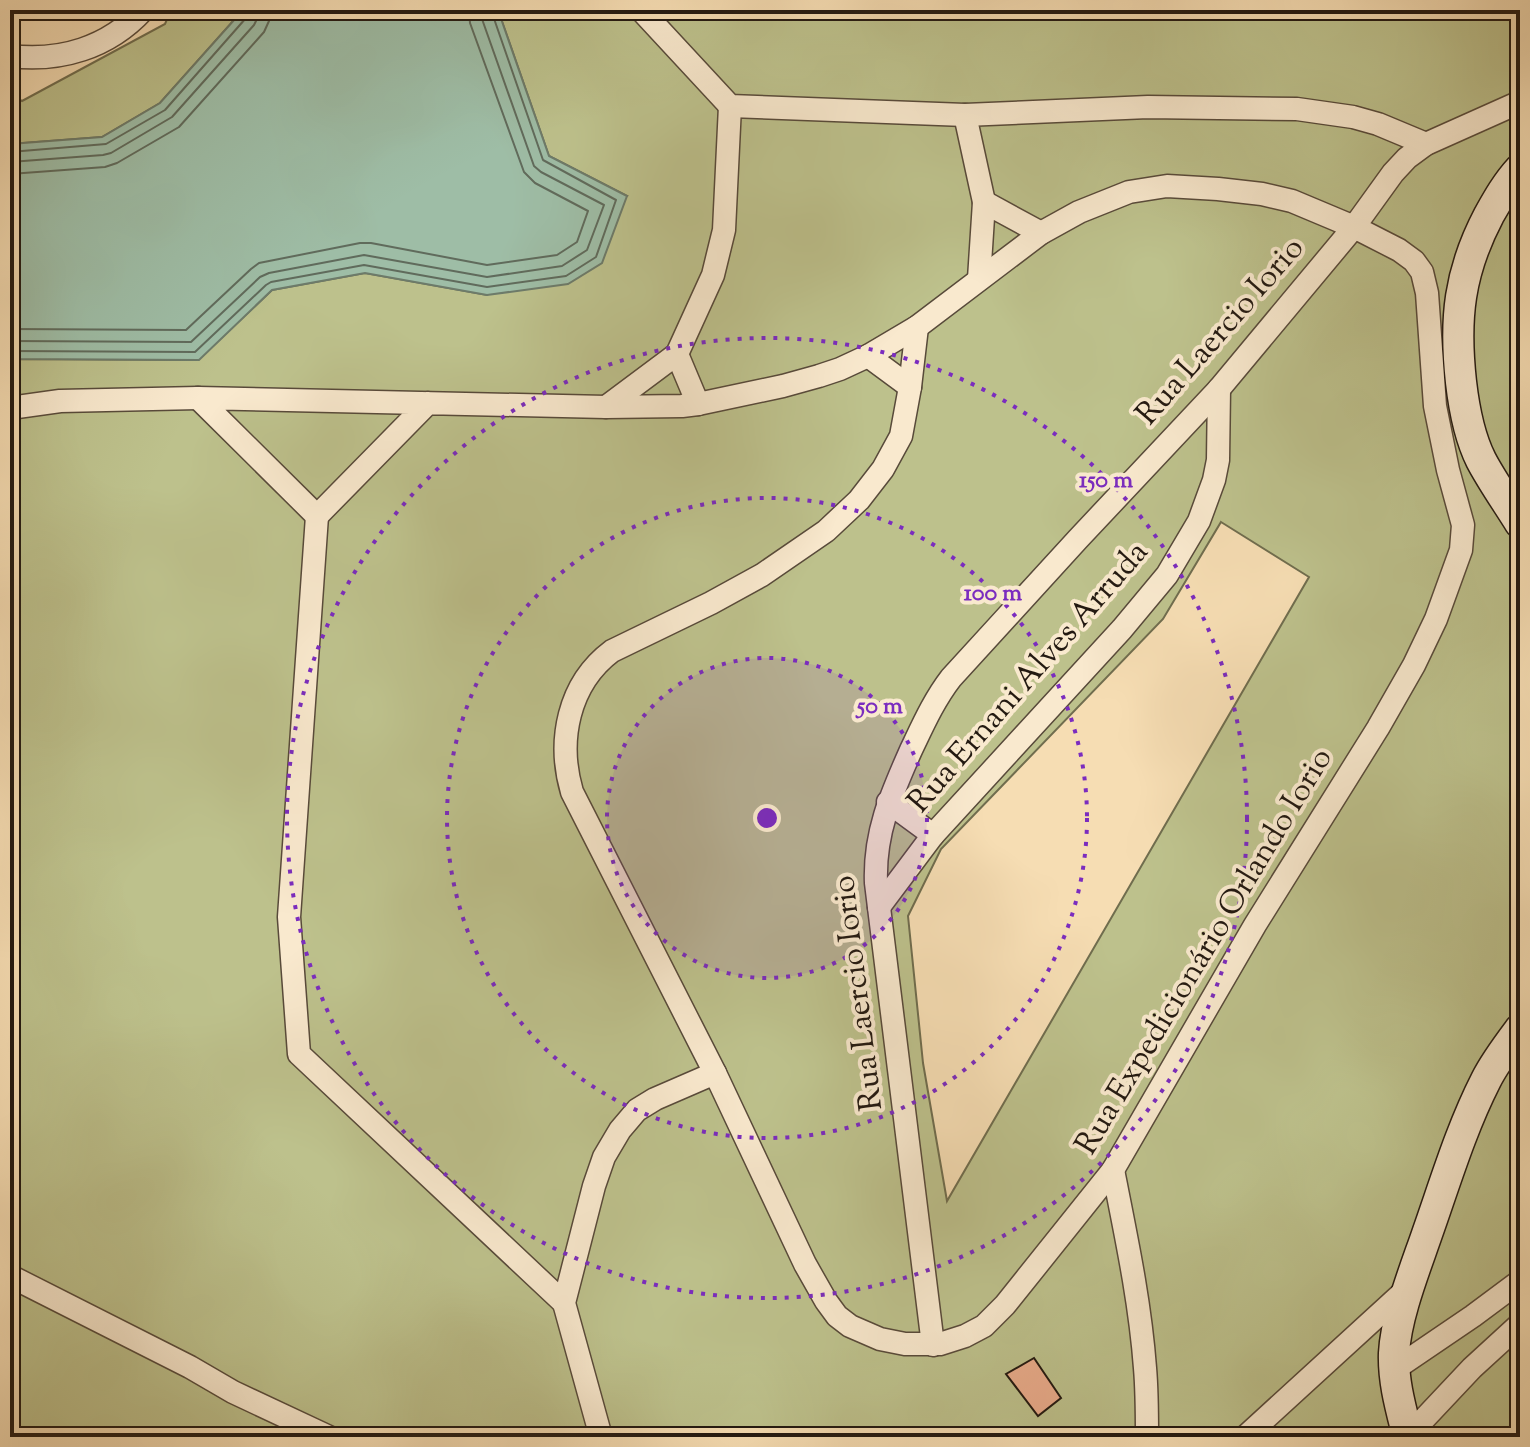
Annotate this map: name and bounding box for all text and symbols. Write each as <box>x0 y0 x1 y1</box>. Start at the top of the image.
street label: Rua Laercio Iorio <box>1126 228 1316 436</box>
text: 150 m <box>1079 464 1133 498</box>
street label: Rua Ernani Alves Arruda <box>898 532 1160 824</box>
text: 100 m <box>964 577 1022 611</box>
text: 50 m <box>855 690 903 724</box>
street label: Rua Expedicionário Orlando Iorio <box>1065 740 1345 1164</box>
centre of rings <box>753 804 781 832</box>
street label: Rua Laercio Iorio <box>822 873 896 1113</box>

